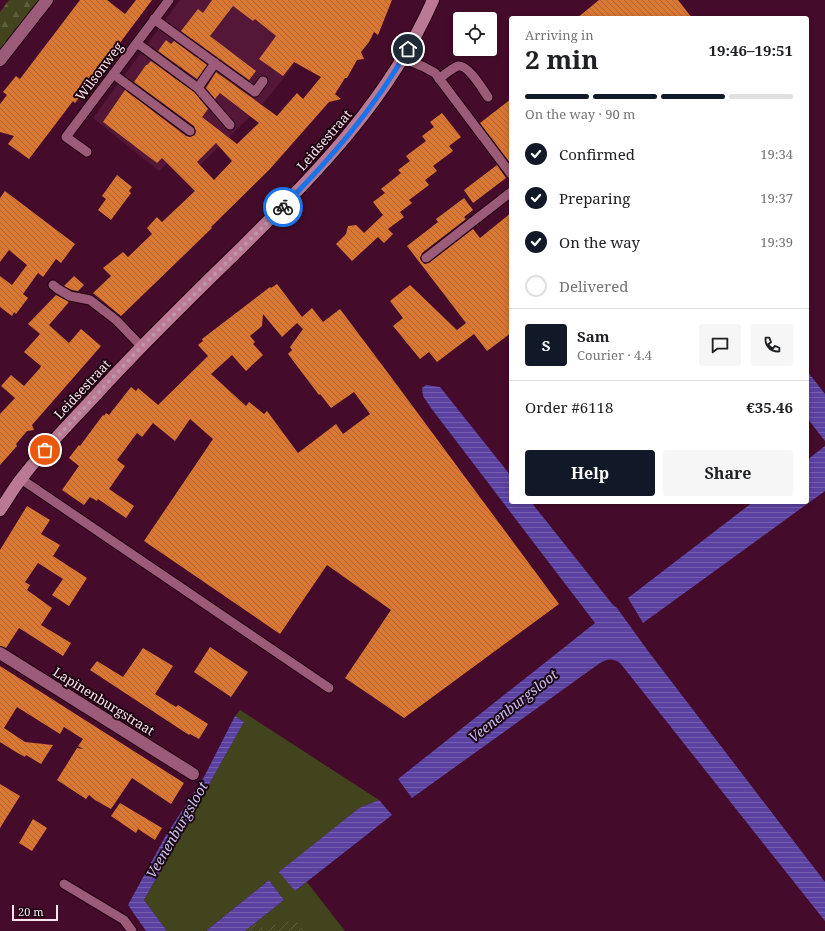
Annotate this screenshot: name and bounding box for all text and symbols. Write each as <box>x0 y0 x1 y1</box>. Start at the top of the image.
map controls <box>453 12 497 56</box>
button: locate <box>453 12 497 56</box>
text: Arriving in <box>525 26 594 44</box>
pin <box>391 32 425 66</box>
street label: Wilsonweg <box>71 38 127 104</box>
icon: home <box>397 38 419 60</box>
text: 19:46–19:51 <box>709 40 793 60</box>
text: 2 min <box>525 41 599 77</box>
street label: Leidsestraat <box>292 105 356 174</box>
text: On the way · 90 m <box>525 105 635 123</box>
icon: check <box>525 143 547 165</box>
text: Confirmed <box>559 144 635 164</box>
text: 19:34 <box>760 145 793 163</box>
courier <box>263 187 303 227</box>
icon: check <box>525 187 547 209</box>
text: Preparing <box>559 188 630 208</box>
text: 19:37 <box>760 189 793 207</box>
icon: bike <box>272 196 294 218</box>
icon: check <box>525 231 547 253</box>
text: On the way <box>559 232 640 252</box>
text: 19:39 <box>760 233 793 251</box>
text: Delivered <box>559 276 628 296</box>
button: chat <box>699 324 741 366</box>
button: phone <box>751 324 793 366</box>
text: Sam <box>577 326 609 346</box>
text: S <box>542 335 550 355</box>
text: Courier · 4.4 <box>577 346 652 364</box>
street label: Leidsestraat <box>50 355 115 423</box>
text: Order #6118 <box>525 397 613 417</box>
text: €35.46 <box>746 397 793 417</box>
pin <box>28 433 62 467</box>
icon: bag <box>34 439 56 461</box>
button: Help <box>525 450 655 496</box>
button: Share <box>663 450 793 496</box>
street label: Lapinenburgstraat <box>50 663 158 740</box>
water label: Veenenburgsloot <box>464 664 562 746</box>
water label: Veenenburgsloot <box>141 777 212 881</box>
scale bar <box>12 903 58 922</box>
text: 20 m <box>18 904 44 919</box>

